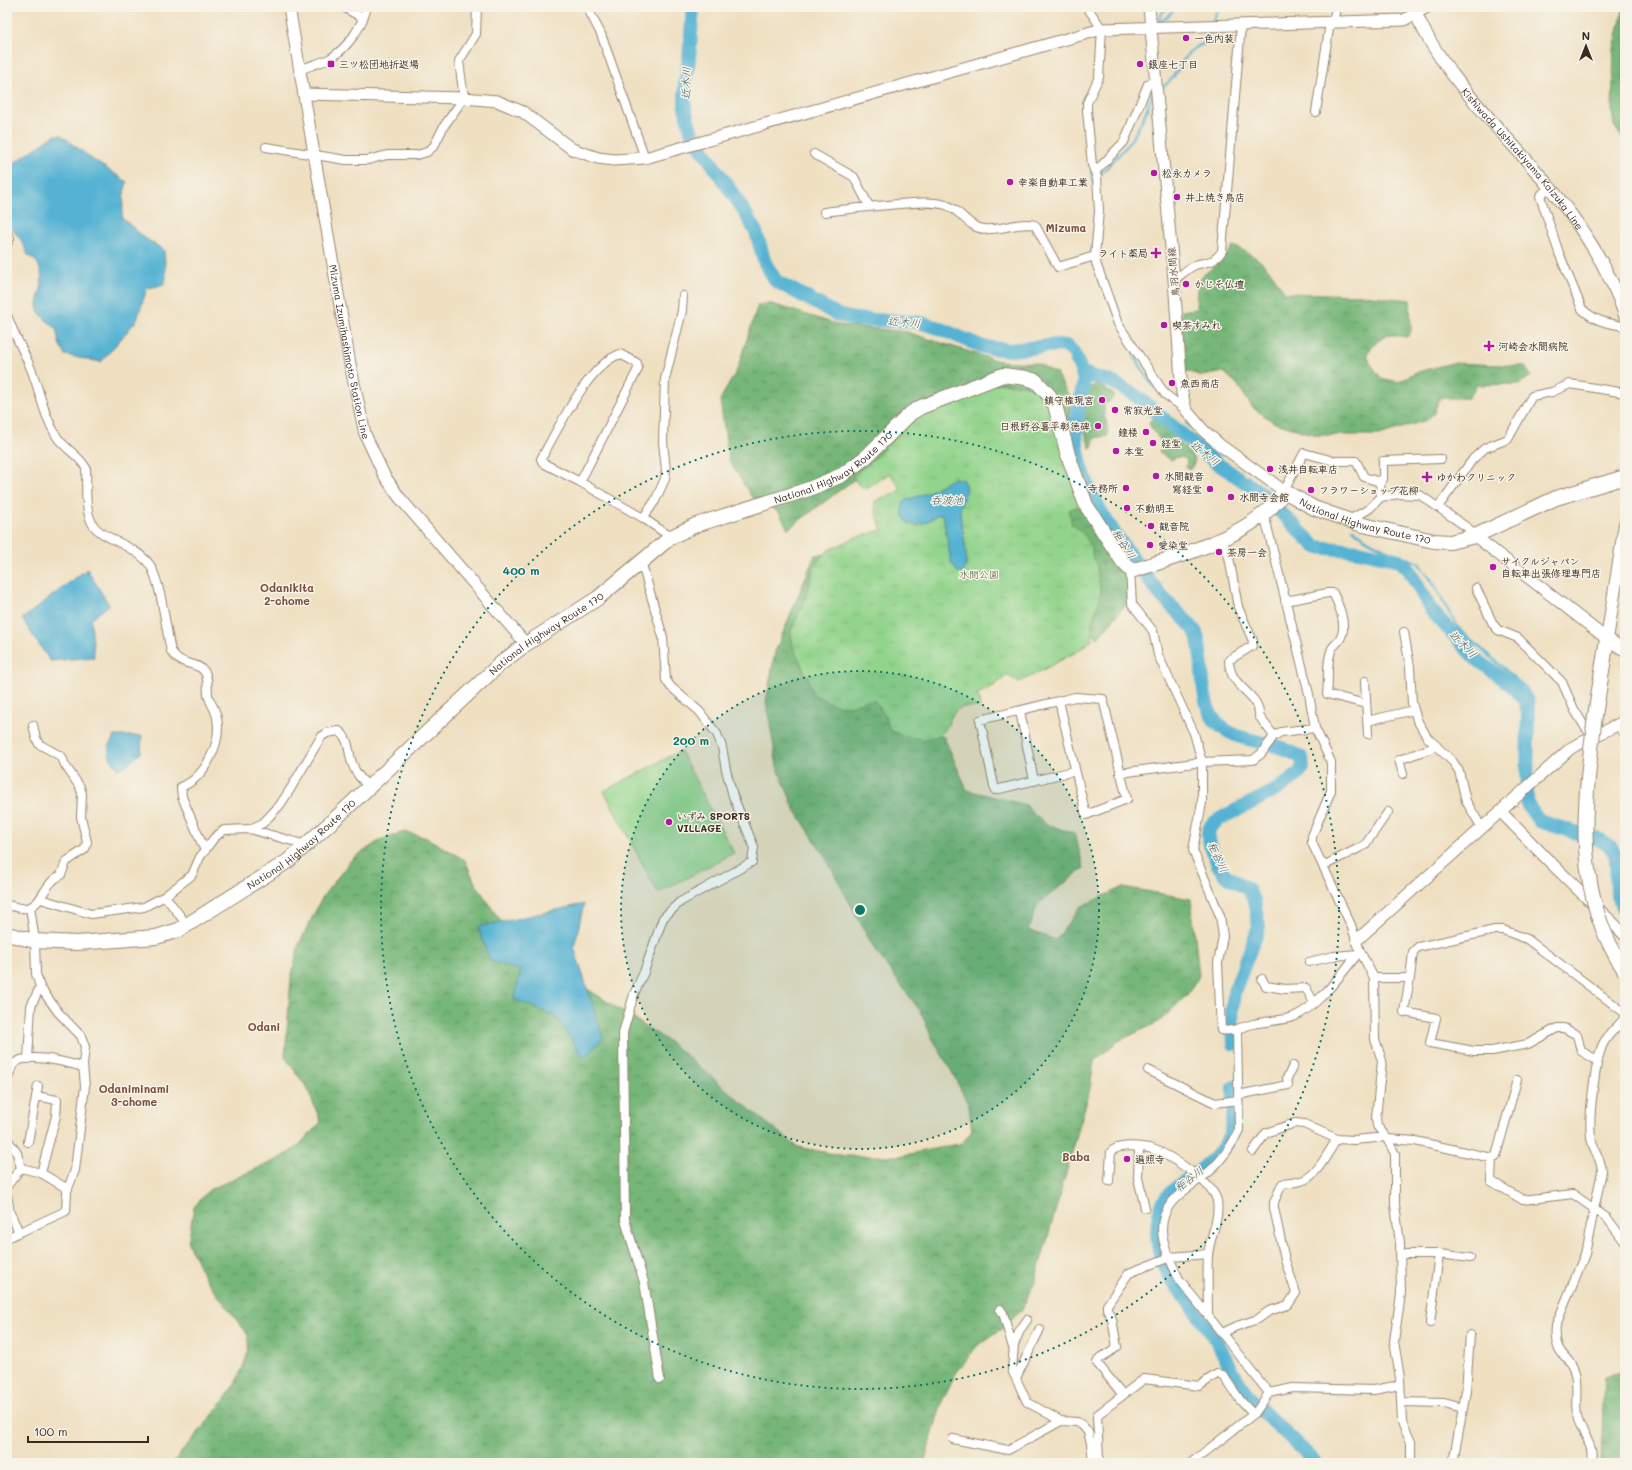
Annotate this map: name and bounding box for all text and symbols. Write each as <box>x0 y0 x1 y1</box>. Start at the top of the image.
north arrow <box>1566 26 1606 66</box>
text: N <box>1582 28 1590 43</box>
place label: 一色内装 <box>1194 31 1234 45</box>
marker: 一色内装 <box>1181 33 1191 43</box>
place label: 三ツ松団地折返場 <box>339 57 419 71</box>
place label: 銀座七丁目 <box>1148 57 1198 71</box>
marker: 三ツ松団地折返場 <box>326 59 336 69</box>
marker: 銀座七丁目 <box>1135 59 1145 69</box>
water label: 近木川 <box>677 66 694 100</box>
street label: Kishiwada Ushitakiyama Kaizuka Line <box>1459 85 1586 233</box>
place label: 松永カメラ <box>1162 166 1212 180</box>
marker: 松永カメラ <box>1149 168 1159 178</box>
place label: 幸楽自動車工業 <box>1018 175 1088 189</box>
marker: 幸楽自動車工業 <box>1005 177 1015 187</box>
place label: 井上焼き鳥店 <box>1185 190 1245 204</box>
marker: 井上焼き鳥店 <box>1172 192 1182 202</box>
district label: Mizuma <box>1046 220 1087 235</box>
place label: ライト薬局 <box>1098 246 1148 260</box>
street label: 鳥羽水間線 <box>1164 246 1182 298</box>
marker: ライト薬局 <box>1151 248 1161 258</box>
street label: Mizuma Izumihashimoto Station Line <box>326 263 373 441</box>
place label: かじそ仏壇 <box>1194 277 1245 291</box>
marker: かじそ仏壇 <box>1181 279 1191 289</box>
water label: 近木川 <box>887 313 921 330</box>
place label: 喫茶すみれ <box>1172 318 1221 332</box>
marker: 喫茶すみれ <box>1159 320 1169 330</box>
place label: 河崎会水間病院 <box>1498 339 1568 353</box>
marker: 河崎会水間病院 <box>1483 340 1495 352</box>
place label: 魚西商店 <box>1180 376 1220 390</box>
marker: 魚西商店 <box>1167 378 1177 388</box>
place label: 鎮守権現宮 <box>1044 393 1094 407</box>
marker: 鎮守権現宮 <box>1097 395 1107 405</box>
place label: 常寂光堂 <box>1123 403 1163 417</box>
marker: 常寂光堂 <box>1110 405 1120 415</box>
place label: 日根野谷喜平彰徳碑 <box>1000 419 1090 433</box>
marker: 日根野谷喜平彰徳碑 <box>1093 421 1103 431</box>
place label: 鐘楼 <box>1118 425 1138 439</box>
marker: 鐘楼 <box>1141 427 1151 437</box>
street label: National Highway Route 170 <box>772 428 895 507</box>
place label: 経堂 <box>1161 436 1181 450</box>
water label: 近木川 <box>1188 436 1223 469</box>
marker: 経堂 <box>1148 438 1158 448</box>
place label: 本堂 <box>1124 444 1144 458</box>
marker: 本堂 <box>1111 446 1121 456</box>
place label: 浅井自転車店 <box>1278 462 1338 476</box>
marker: 浅井自転車店 <box>1265 464 1275 474</box>
place label: 水間観音 <box>1164 469 1204 483</box>
place label: ゆかわクリニック <box>1436 470 1516 484</box>
marker: 水間観音 <box>1151 471 1161 481</box>
marker: ゆかわクリニック <box>1421 471 1433 483</box>
place label: 寺務所 <box>1088 481 1118 495</box>
place label: 寫経堂 <box>1172 482 1202 496</box>
marker: 寺務所 <box>1121 483 1131 493</box>
place label: フラワーショップ花柳 <box>1319 483 1418 497</box>
marker: 寫経堂 <box>1205 484 1215 494</box>
marker: フラワーショップ花柳 <box>1306 485 1316 495</box>
place label: 水間寺会館 <box>1239 490 1289 504</box>
water label: 呑波池 <box>931 492 964 507</box>
marker: 水間寺会館 <box>1226 492 1236 502</box>
street label: National Highway Route 170 <box>1297 494 1432 547</box>
place label: 不動明王 <box>1135 501 1175 515</box>
marker: 不動明王 <box>1122 503 1132 513</box>
place label: 観音院 <box>1159 519 1189 533</box>
marker: 観音院 <box>1146 521 1156 531</box>
water label: 秬谷川 <box>1109 526 1140 562</box>
place label: 愛染堂 <box>1158 538 1188 552</box>
marker: 愛染堂 <box>1145 540 1155 550</box>
place label: 茶房一会 <box>1227 545 1267 559</box>
marker: 茶房一会 <box>1214 547 1224 557</box>
place label: サイクルジャパン 自転車出張修理専門店 <box>1501 554 1601 580</box>
text: 400 m <box>503 562 539 578</box>
marker: サイクルジャパン 自転車出張修理専門店 <box>1488 562 1498 572</box>
park label: 水間公園 <box>959 567 999 581</box>
district label: Odanikita 2-chome <box>260 580 314 608</box>
street label: National Highway Route 170 <box>486 589 607 678</box>
water label: 近木川 <box>1447 627 1480 661</box>
text: 200 m <box>673 732 709 748</box>
street label: National Highway Route 170 <box>244 796 359 892</box>
place label: いずみ SPORTS VILLAGE <box>677 809 750 835</box>
marker: いずみ SPORTS VILLAGE <box>664 817 674 827</box>
water label: 秬谷川 <box>1204 839 1232 875</box>
centre of rings <box>853 903 867 917</box>
district label: Odani <box>248 1019 280 1034</box>
district label: Odaniminami 3-chome <box>99 1081 169 1109</box>
district label: Baba <box>1062 1149 1090 1164</box>
place label: 遍照寺 <box>1135 1152 1165 1166</box>
marker: 遍照寺 <box>1122 1154 1132 1164</box>
water label: 秬谷川 <box>1171 1163 1206 1195</box>
scale bar <box>28 1418 148 1444</box>
text: 100 m <box>34 1423 68 1439</box>

